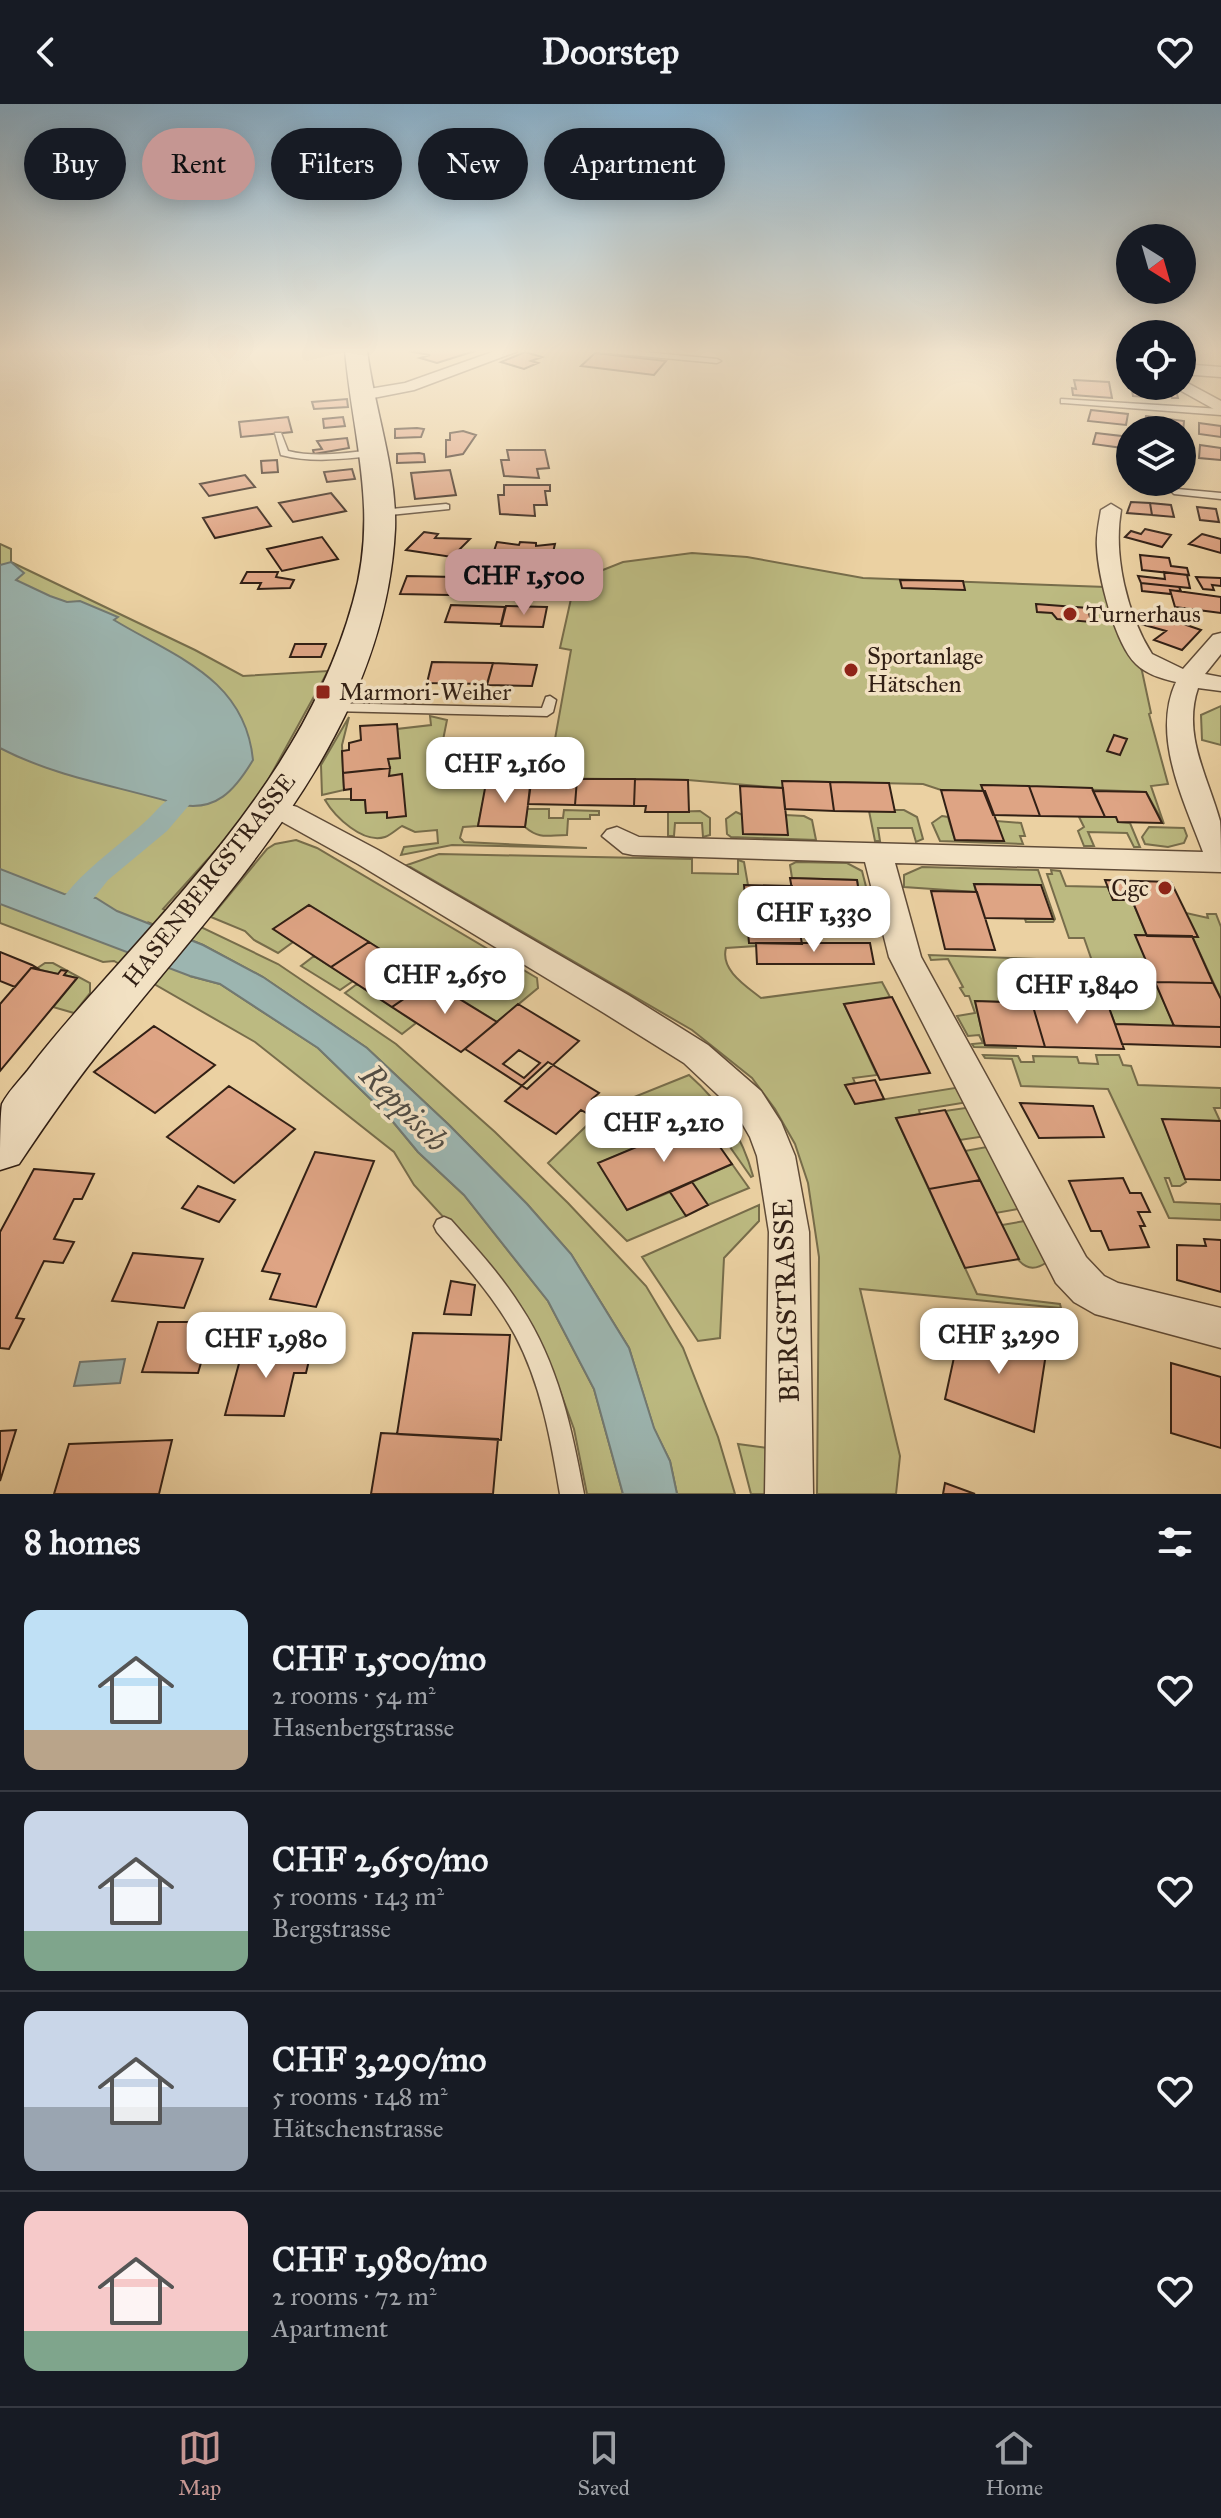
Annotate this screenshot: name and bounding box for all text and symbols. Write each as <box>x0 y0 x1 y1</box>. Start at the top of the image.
icon: back <box>24 30 68 74</box>
text: Doorstep <box>542 30 679 74</box>
icon: heart <box>1153 30 1197 74</box>
chip: Buy <box>24 128 126 200</box>
chip: Rent <box>142 128 255 200</box>
chip: Filters <box>271 128 402 200</box>
chip: New <box>418 128 528 200</box>
chip: Apartment <box>544 128 725 200</box>
north arrow <box>1116 224 1196 304</box>
map controls <box>1116 224 1196 496</box>
button: locate <box>1116 320 1196 400</box>
button: layers <box>1116 416 1196 496</box>
pin: CHF 1,500 <box>432 549 616 617</box>
text: CHF 1,500 <box>463 559 585 591</box>
place label: Turnerhaus <box>1086 599 1201 629</box>
marker: Turnerhaus <box>1061 605 1079 623</box>
place label: Sportanlage Hätschen <box>867 641 983 699</box>
marker: Sportanlage Hätschen <box>842 661 860 679</box>
place label: Marmori-Weiher <box>339 677 511 707</box>
marker: Marmori-Weiher <box>314 683 332 701</box>
pin: CHF 2,160 <box>413 737 597 805</box>
text: CHF 2,160 <box>444 747 566 779</box>
street label: HASENBERGSTRASSE <box>116 767 302 993</box>
place label: Cgc <box>1111 873 1149 903</box>
marker: Cgc <box>1156 879 1174 897</box>
pin: CHF 1,330 <box>722 886 906 954</box>
text: CHF 1,330 <box>756 896 872 928</box>
pin: CHF 2,650 <box>353 948 537 1016</box>
text: CHF 2,650 <box>383 958 507 990</box>
pin: CHF 1,840 <box>985 958 1169 1026</box>
text: CHF 1,840 <box>1015 968 1139 1000</box>
water label: Reppisch <box>351 1055 456 1160</box>
pin: CHF 2,210 <box>572 1096 756 1164</box>
text: CHF 2,210 <box>603 1106 725 1138</box>
street label: BERGSTRASSE <box>765 1198 807 1404</box>
pin: CHF 3,290 <box>907 1308 1091 1376</box>
pin: CHF 1,980 <box>174 1312 358 1380</box>
text: CHF 3,290 <box>938 1318 1060 1350</box>
text: CHF 1,980 <box>205 1322 327 1354</box>
icon: filters <box>1153 1520 1197 1564</box>
text: 8 homes <box>24 1522 140 1563</box>
text: CHF 1,500/mo <box>272 1638 486 1679</box>
icon: home <box>88 1642 184 1738</box>
icon: heart <box>1153 1668 1197 1712</box>
text: 2 rooms · 54 m² <box>272 1679 436 1711</box>
text: Hasenbergstrasse <box>272 1711 454 1743</box>
text: CHF 2,650/mo <box>272 1839 488 1880</box>
icon: home <box>88 1843 184 1939</box>
icon: heart <box>1153 1869 1197 1913</box>
text: 5 rooms · 143 m² <box>272 1880 444 1912</box>
text: Bergstrasse <box>272 1912 391 1944</box>
text: CHF 3,290/mo <box>272 2039 486 2080</box>
icon: home <box>88 2043 184 2139</box>
icon: heart <box>1153 2069 1197 2113</box>
text: 5 rooms · 148 m² <box>272 2080 448 2112</box>
text: Hätschenstrasse <box>272 2112 444 2144</box>
text: CHF 1,980/mo <box>272 2239 487 2280</box>
icon: home <box>88 2243 184 2339</box>
icon: heart <box>1153 2269 1197 2313</box>
text: 2 rooms · 72 m² <box>272 2280 436 2312</box>
text: Apartment <box>272 2312 388 2344</box>
tab: Map <box>178 2426 222 2501</box>
tab: Saved <box>578 2426 630 2501</box>
tab: Home <box>986 2426 1043 2501</box>

